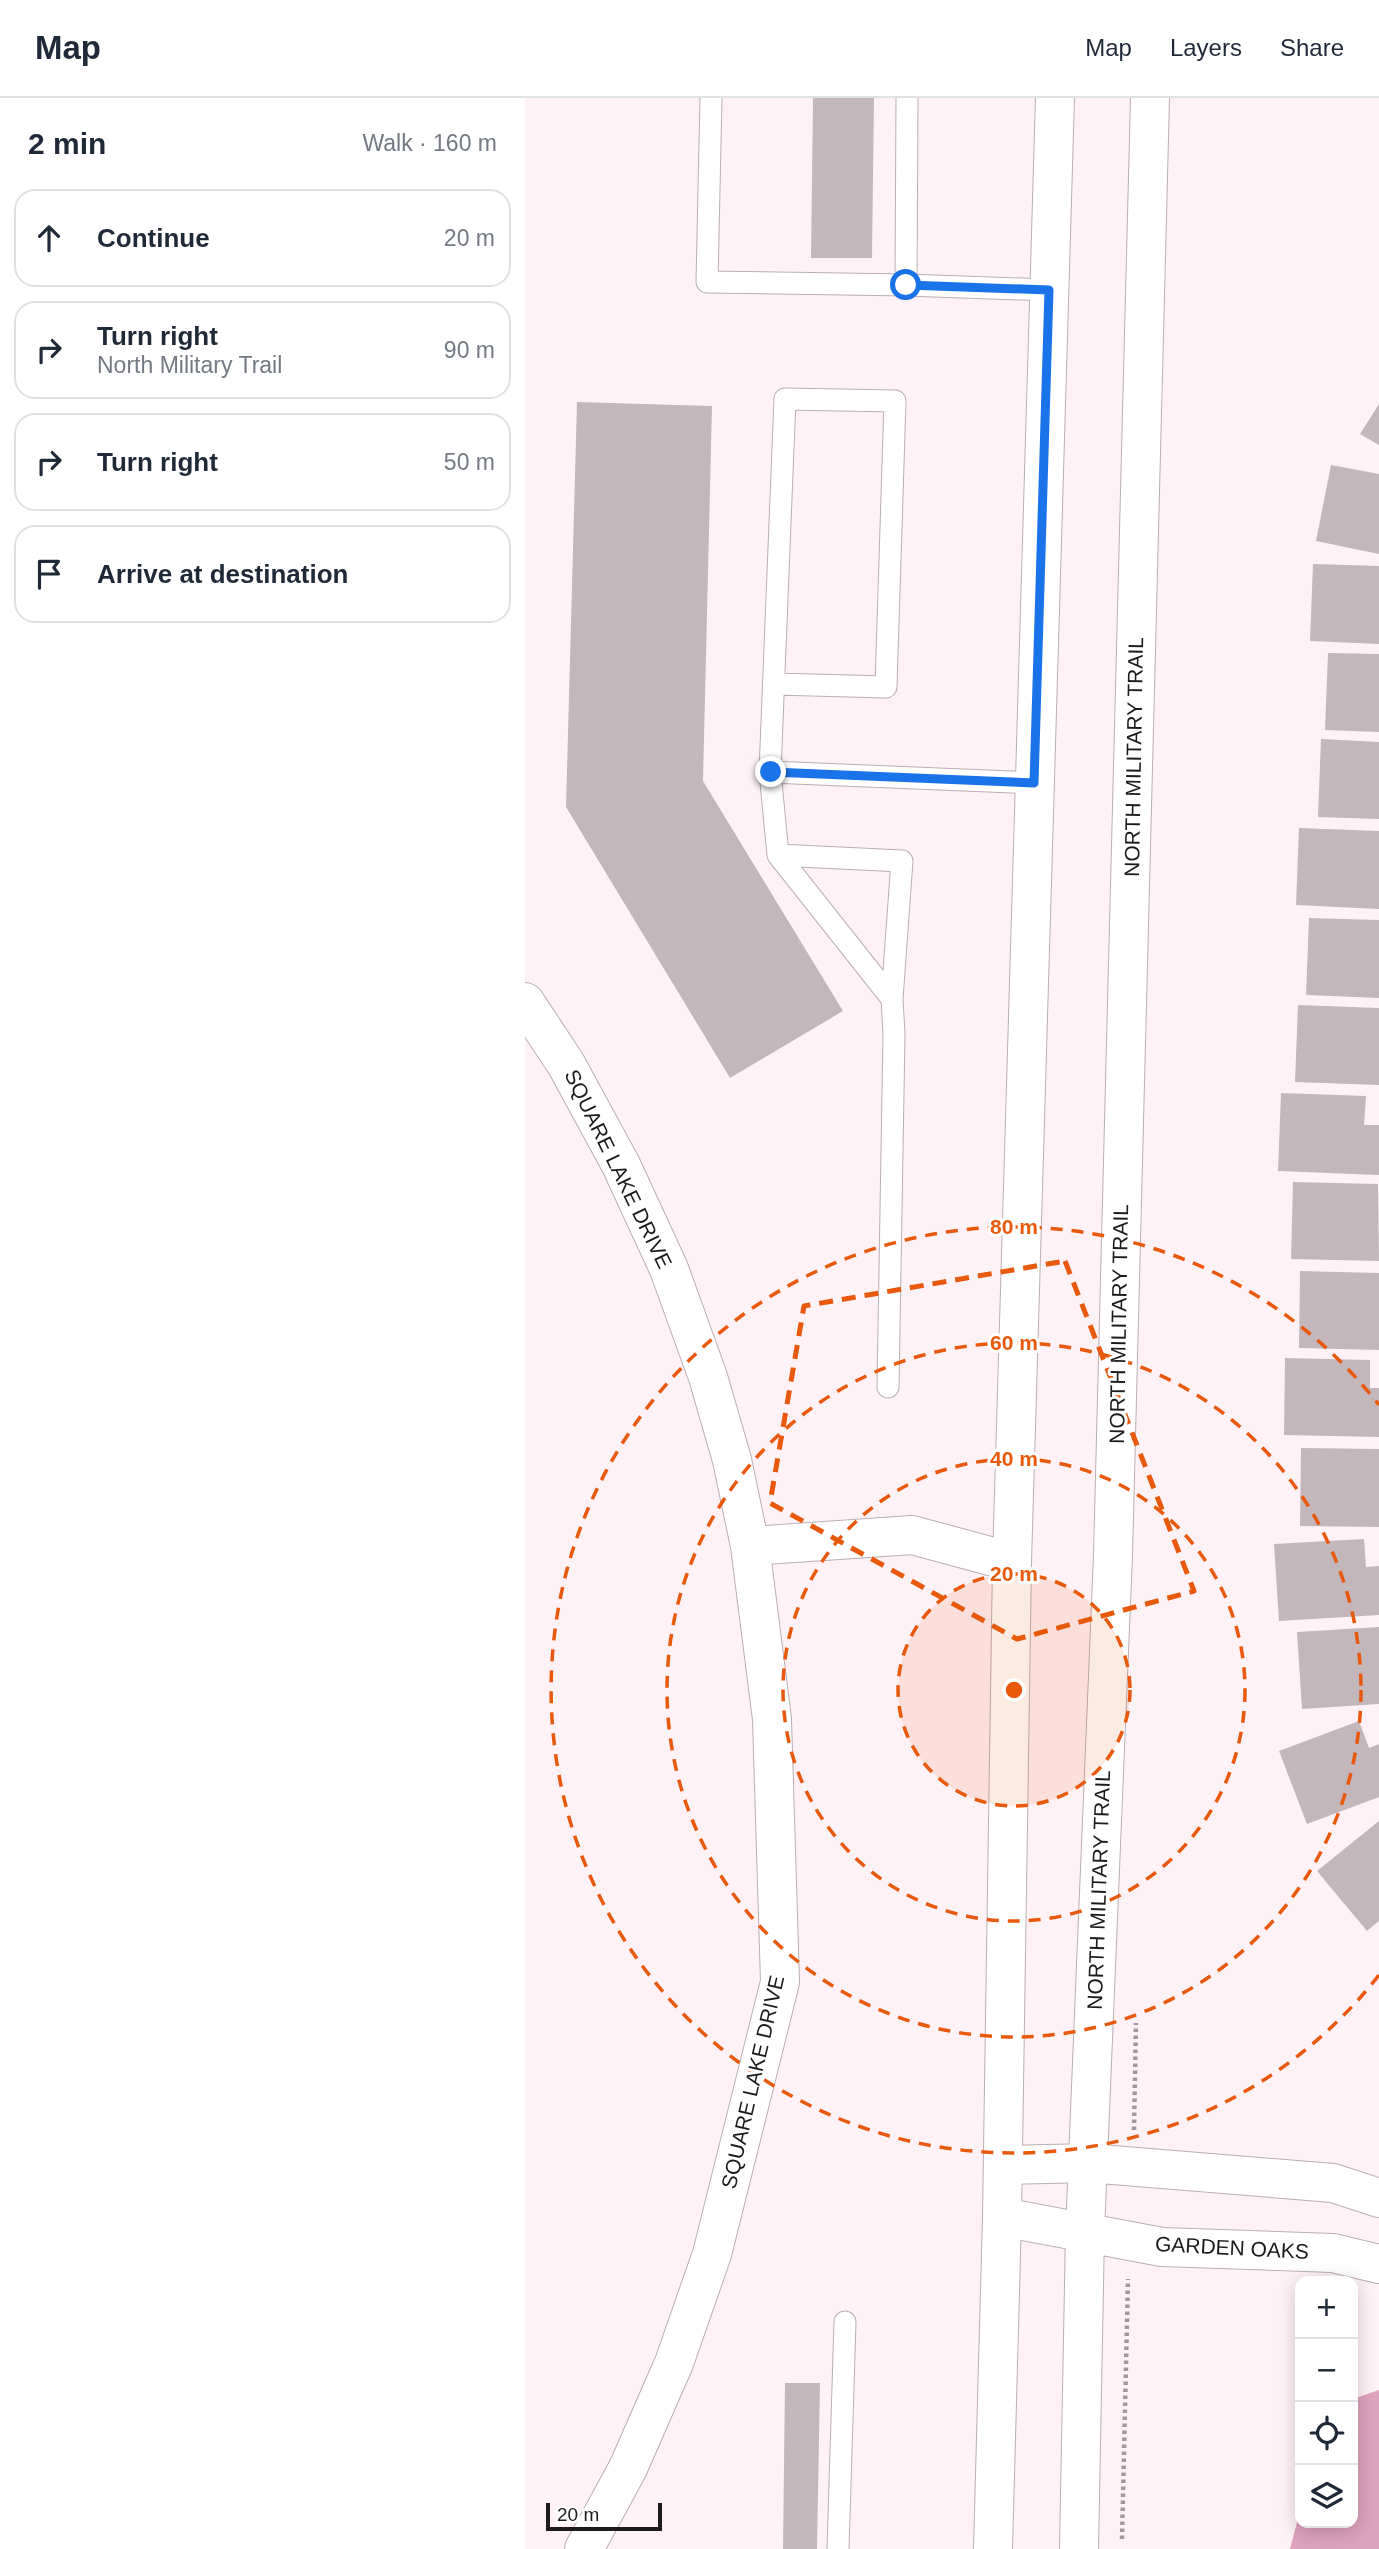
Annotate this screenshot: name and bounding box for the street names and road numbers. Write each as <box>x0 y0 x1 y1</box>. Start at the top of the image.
street label: NORTH MILITARY TRAIL <box>1120 637 1147 877</box>
street label: SQUARE LAKE DRIVE <box>560 1066 677 1272</box>
street label: NORTH MILITARY TRAIL <box>1105 1204 1132 1444</box>
street label: NORTH MILITARY TRAIL <box>1083 1770 1114 2010</box>
street label: SQUARE LAKE DRIVE <box>717 1973 788 2191</box>
street label: GARDEN OAKS <box>1155 2232 1310 2263</box>

